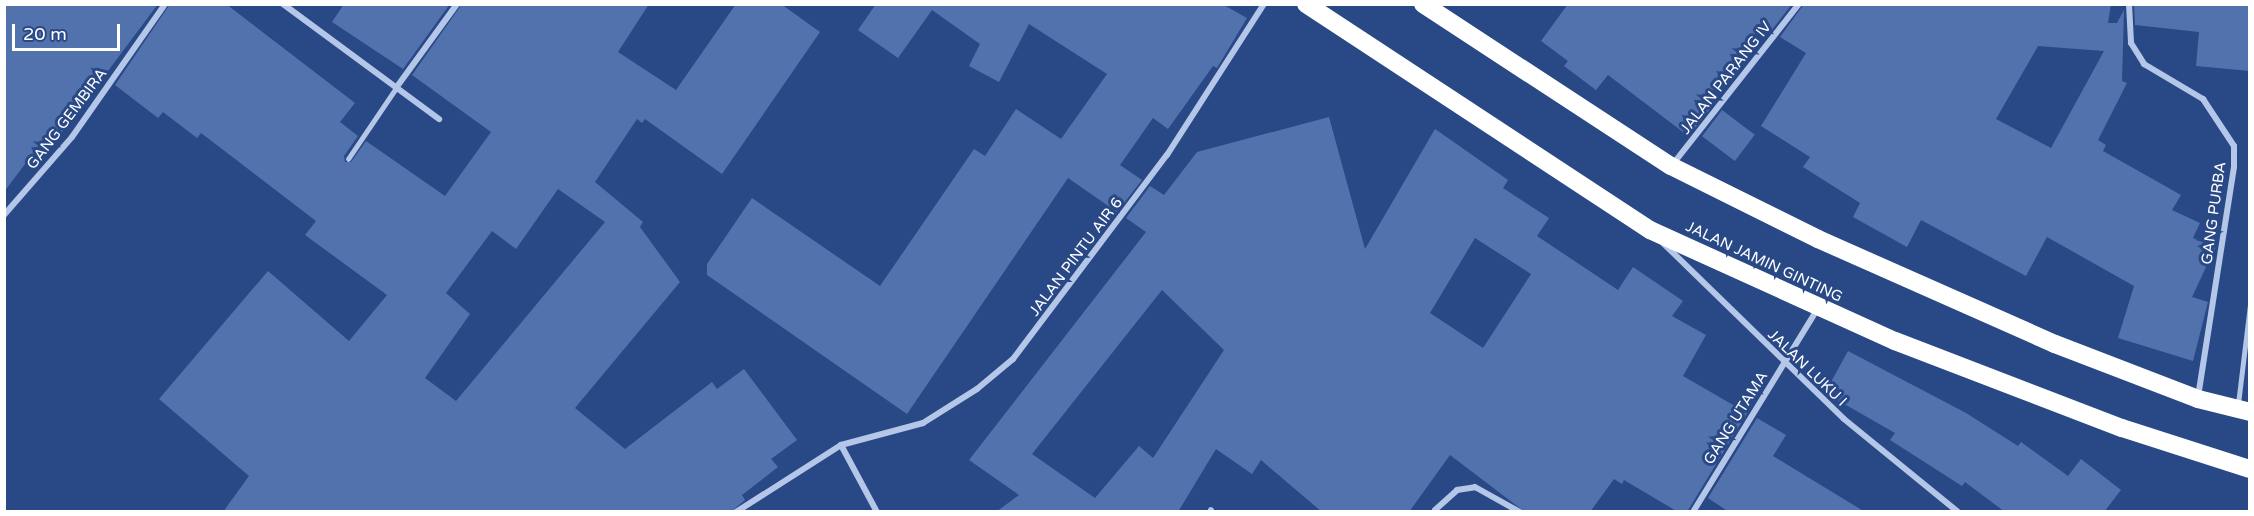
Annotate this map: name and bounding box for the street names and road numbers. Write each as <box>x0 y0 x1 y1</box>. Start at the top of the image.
street label: JALAN PARANG IV <box>1676 18 1776 138</box>
street label: GANG GEMBIRA <box>23 65 111 173</box>
street label: GANG PURBA <box>2198 160 2230 266</box>
street label: JALAN PINTU AIR 6 <box>1026 194 1126 320</box>
street label: JALAN JAMIN GINTING <box>1683 218 1845 306</box>
street label: JALAN LUKU I <box>1764 326 1850 410</box>
street label: GANG UTAMA <box>1700 368 1772 468</box>

